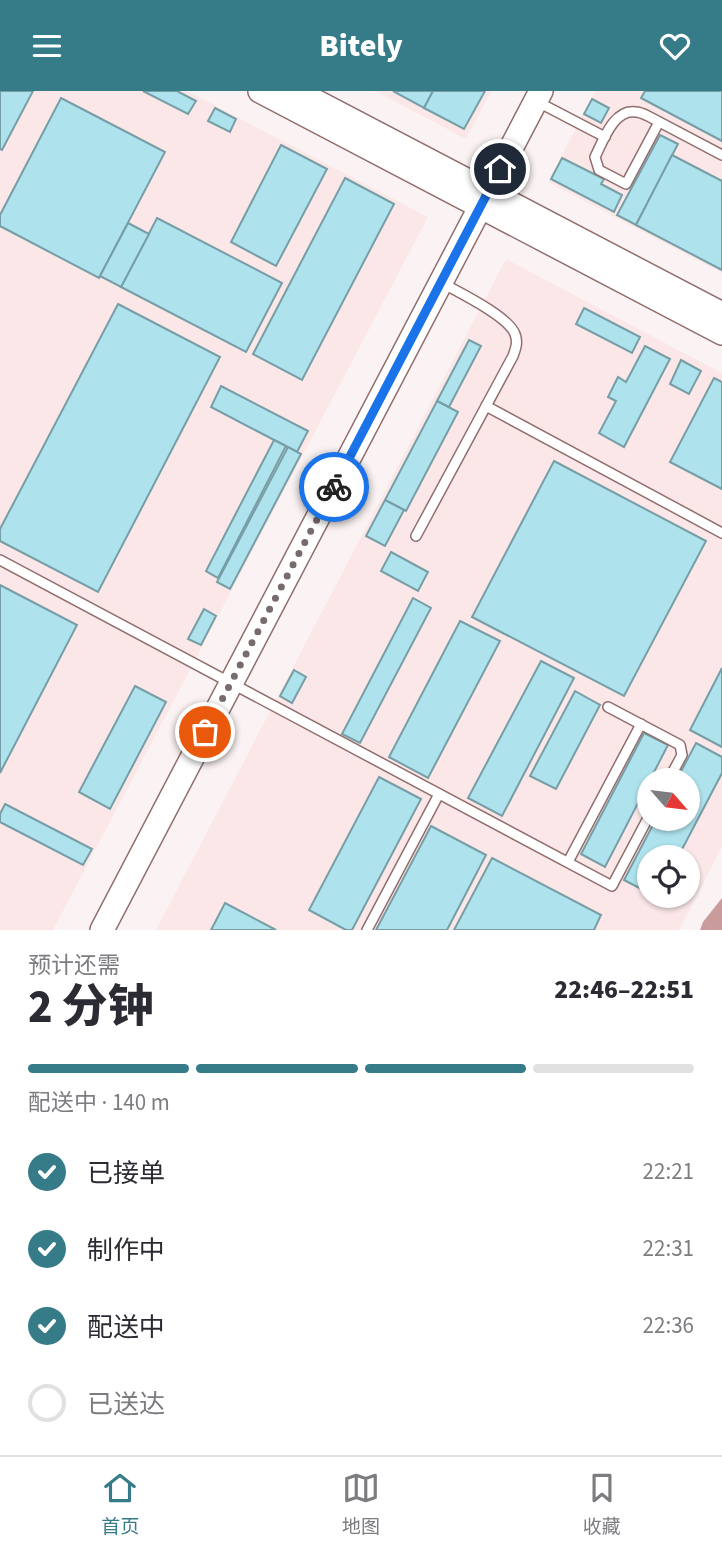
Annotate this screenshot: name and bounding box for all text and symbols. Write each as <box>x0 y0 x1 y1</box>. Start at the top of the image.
text: Bitely <box>319 23 403 69</box>
icon: menu <box>28 27 66 65</box>
icon: heart <box>656 27 694 65</box>
pin <box>470 139 530 199</box>
icon: home <box>481 150 519 188</box>
courier <box>299 452 369 522</box>
icon: bike <box>315 468 353 506</box>
pin <box>175 702 235 762</box>
icon: bag <box>186 713 224 751</box>
north arrow <box>637 768 700 831</box>
map controls <box>637 768 700 908</box>
button: locate <box>637 845 700 908</box>
text: 预计还需 <box>28 949 120 982</box>
text: 22:46–22:51 <box>554 971 694 1008</box>
text: 2 分钟 <box>28 975 154 1040</box>
text: 配送中 · 140 m <box>28 1086 170 1119</box>
icon: check <box>28 1153 66 1191</box>
text: 已接单 <box>87 1155 165 1192</box>
text: 22:21 <box>643 1155 694 1188</box>
icon: check <box>28 1230 66 1268</box>
text: 制作中 <box>87 1232 165 1269</box>
text: 22:31 <box>643 1232 694 1265</box>
icon: check <box>28 1307 66 1345</box>
text: 配送中 <box>87 1309 165 1346</box>
text: 22:36 <box>643 1309 694 1342</box>
text: 已送达 <box>87 1386 165 1423</box>
tab: 首页 <box>101 1469 139 1541</box>
tab: 地图 <box>342 1469 380 1541</box>
tab: 收藏 <box>583 1469 621 1541</box>

